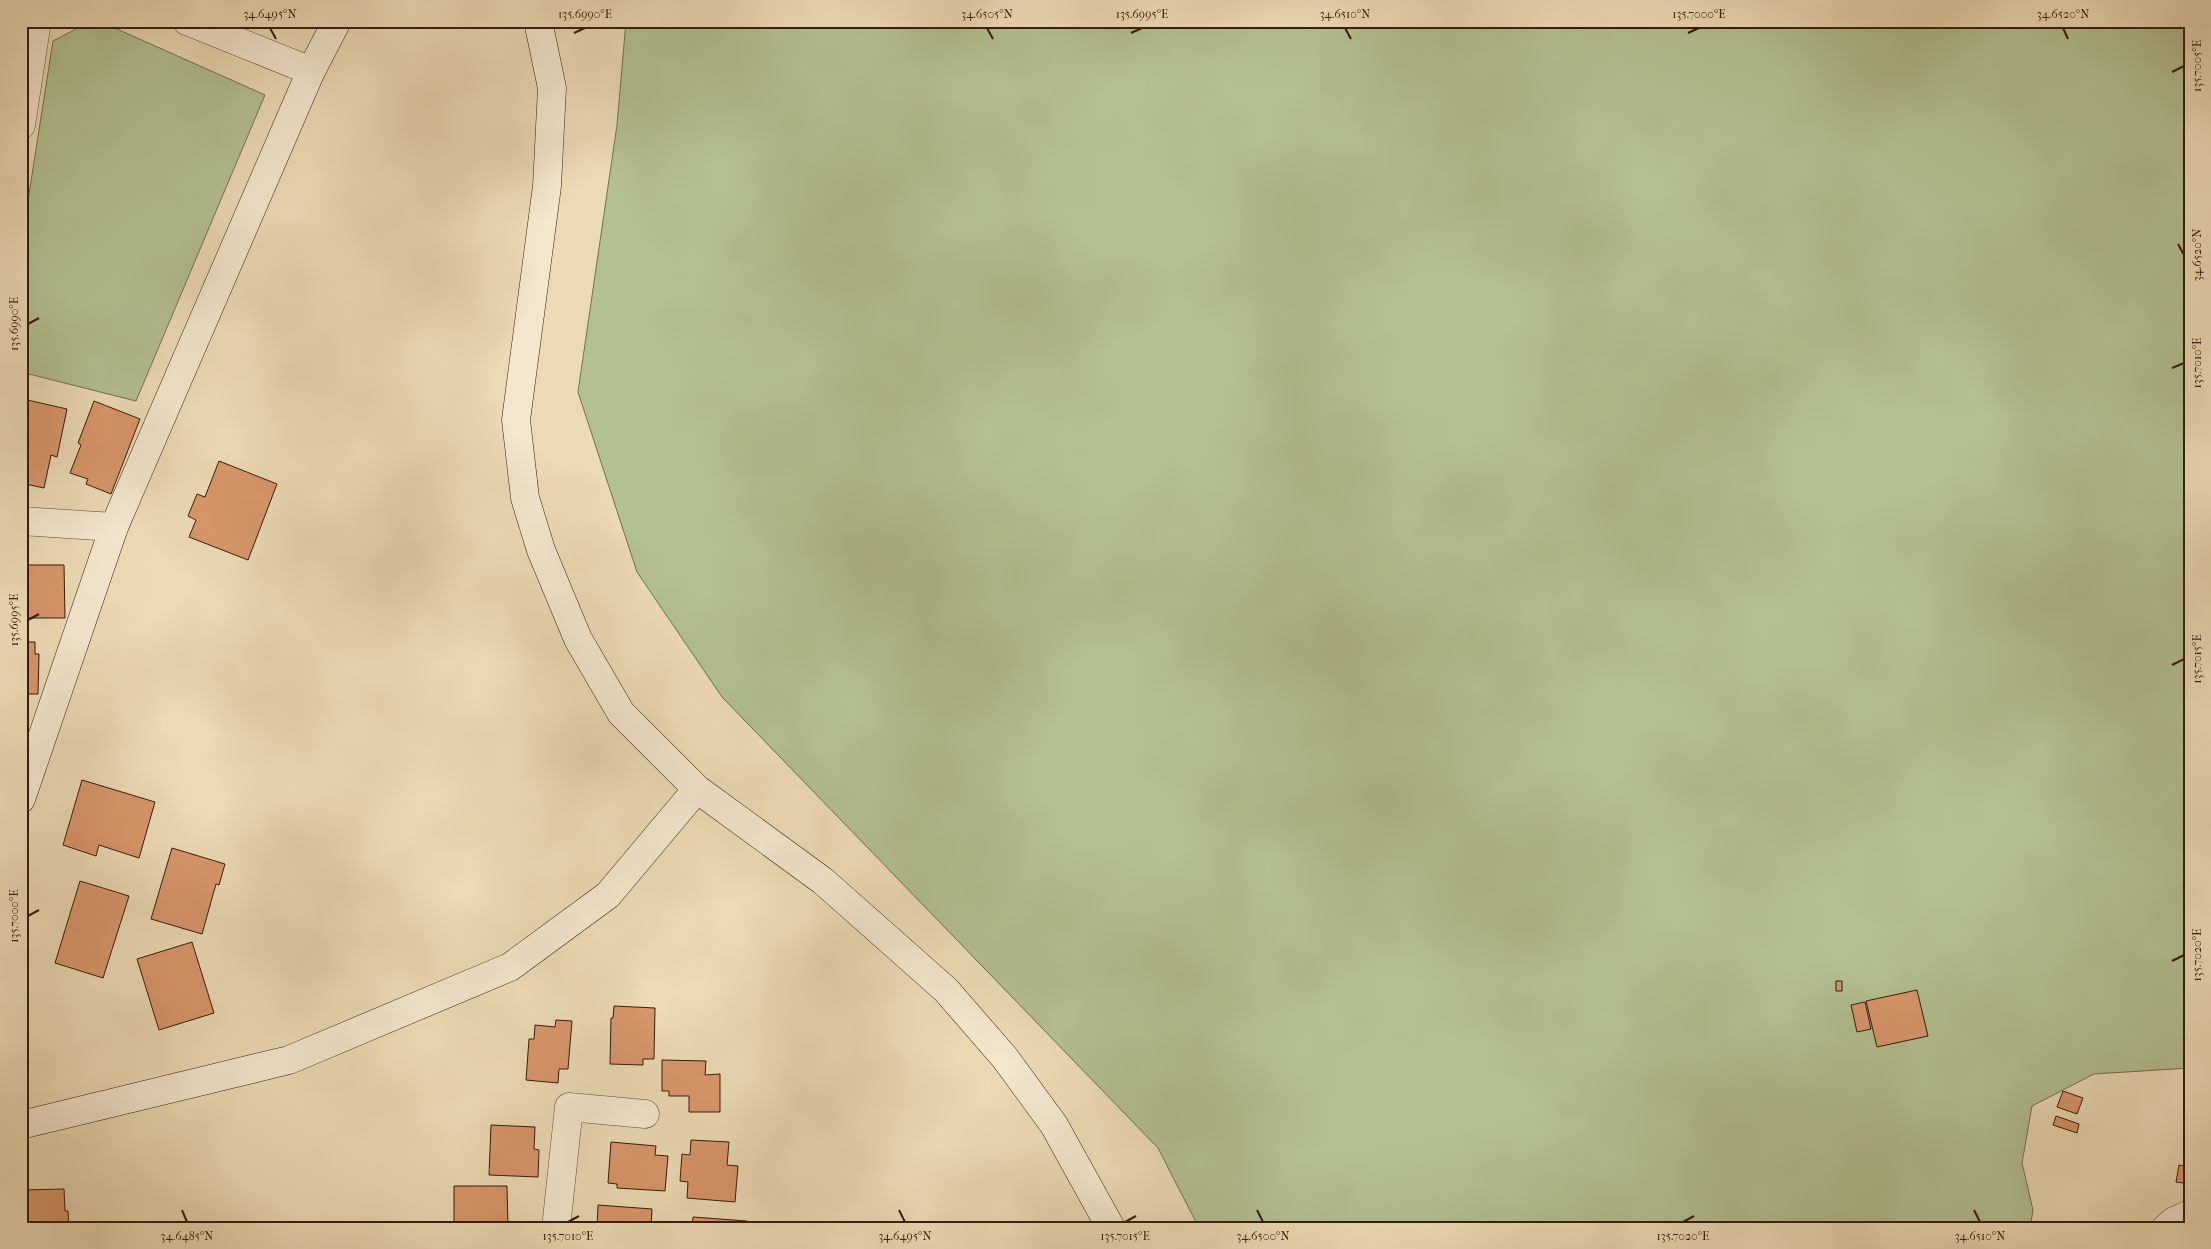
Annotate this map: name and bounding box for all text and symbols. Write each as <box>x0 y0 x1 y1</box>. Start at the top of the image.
text: 34.6495°N <box>243 7 297 21</box>
text: 135.6990°E <box>558 7 612 21</box>
text: 34.6505°N <box>961 7 1013 21</box>
text: 135.6995°E <box>1116 7 1168 21</box>
text: 34.6510°N <box>1320 7 1370 21</box>
text: 135.7000°E <box>1672 7 1726 21</box>
text: 34.6520°N <box>2037 7 2089 21</box>
text: 135.7005°E <box>2190 40 2204 92</box>
text: 34.6520°N <box>2190 229 2204 281</box>
text: 135.6990°E <box>7 297 21 351</box>
text: 135.7010°E <box>2190 338 2204 388</box>
text: 135.6995°E <box>7 594 21 646</box>
text: 135.7015°E <box>2190 634 2204 684</box>
text: 135.7000°E <box>7 889 21 943</box>
text: 135.7020°E <box>2190 929 2204 981</box>
text: 34.6485°N <box>161 1229 213 1243</box>
text: 135.7010°E <box>543 1229 593 1243</box>
text: 34.6495°N <box>878 1229 932 1243</box>
text: 135.7015°E <box>1100 1229 1150 1243</box>
text: 34.6500°N <box>1236 1229 1290 1243</box>
text: 135.7020°E <box>1657 1229 1709 1243</box>
text: 34.6510°N <box>1955 1229 2005 1243</box>

